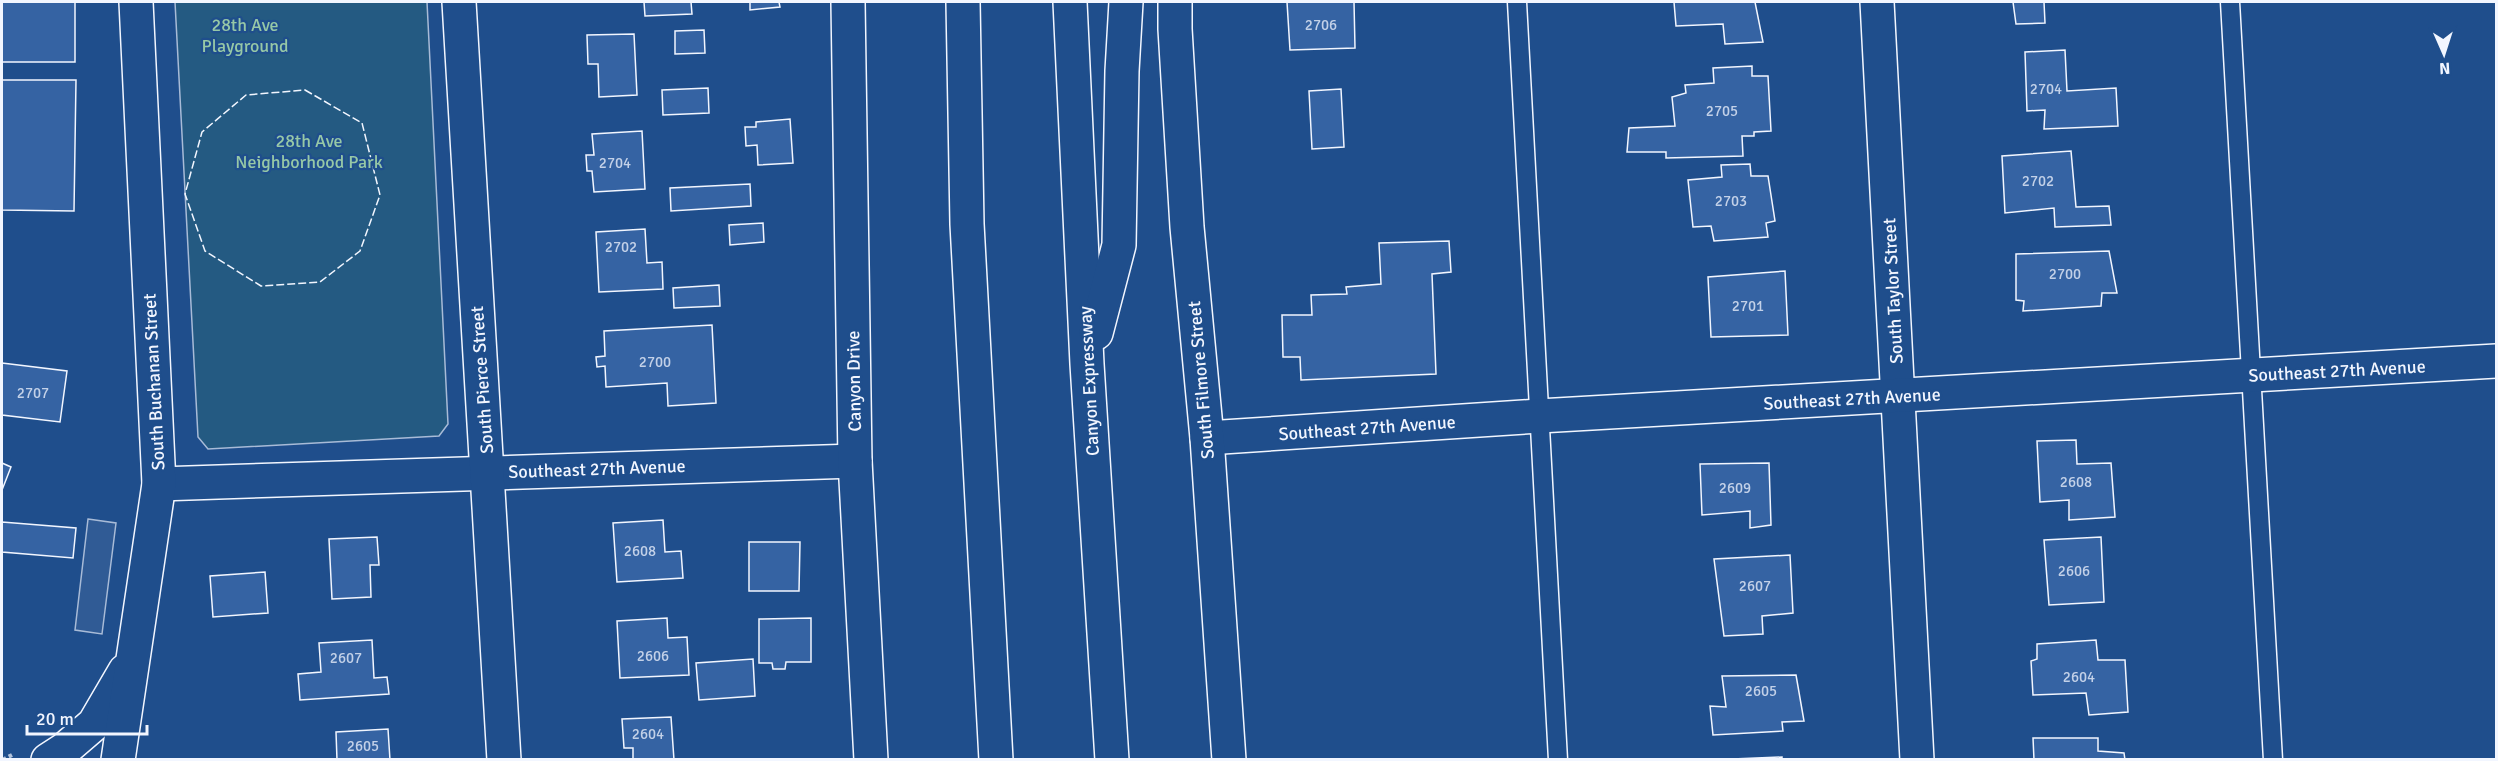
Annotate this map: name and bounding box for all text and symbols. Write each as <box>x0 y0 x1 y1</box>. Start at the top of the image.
park label: 28th Ave Playground <box>201 14 289 57</box>
house number: 2706 <box>1305 16 1337 34</box>
north arrow <box>2414 24 2474 84</box>
text: N <box>2439 58 2451 78</box>
house number: 2704 <box>2030 80 2062 98</box>
house number: 2705 <box>1706 102 1738 120</box>
park label: 28th Ave Neighborhood Park <box>235 130 383 173</box>
house number: 2704 <box>599 154 631 172</box>
house number: 2702 <box>2022 172 2054 190</box>
house number: 2703 <box>1715 192 1747 210</box>
street label: South Taylor Street <box>1878 217 1908 365</box>
house number: 2702 <box>605 238 637 256</box>
house number: 2700 <box>2049 265 2081 283</box>
street label: South Buchanan Street <box>138 293 170 471</box>
house number: 2701 <box>1732 297 1764 315</box>
street label: South Filmore Street <box>1183 300 1219 460</box>
street label: South Pierce Street <box>466 305 498 455</box>
street label: Canyon Expressway <box>1074 305 1104 456</box>
street label: Canyon Drive <box>842 330 866 432</box>
house number: 2700 <box>639 353 671 371</box>
street label: Southeast 27th Avenue <box>2248 355 2426 387</box>
street label: Southeast 27th Avenue <box>1763 383 1941 415</box>
house number: 2707 <box>17 384 49 402</box>
street label: Southeast 27th Avenue <box>1278 411 1456 445</box>
street label: Southeast 27th Avenue <box>508 455 686 483</box>
house number: 2608 <box>2060 473 2092 491</box>
house number: 2609 <box>1719 479 1751 497</box>
house number: 2608 <box>624 542 656 560</box>
house number: 2606 <box>2058 562 2090 580</box>
house number: 2607 <box>1739 577 1771 595</box>
house number: 2606 <box>637 647 669 665</box>
house number: 2607 <box>330 649 362 667</box>
house number: 2604 <box>2063 668 2095 686</box>
house number: 2605 <box>1745 682 1777 700</box>
scale bar <box>27 698 147 736</box>
text: 20 m <box>36 708 74 730</box>
house number: 2604 <box>632 725 664 743</box>
house number: 2605 <box>347 737 379 755</box>

